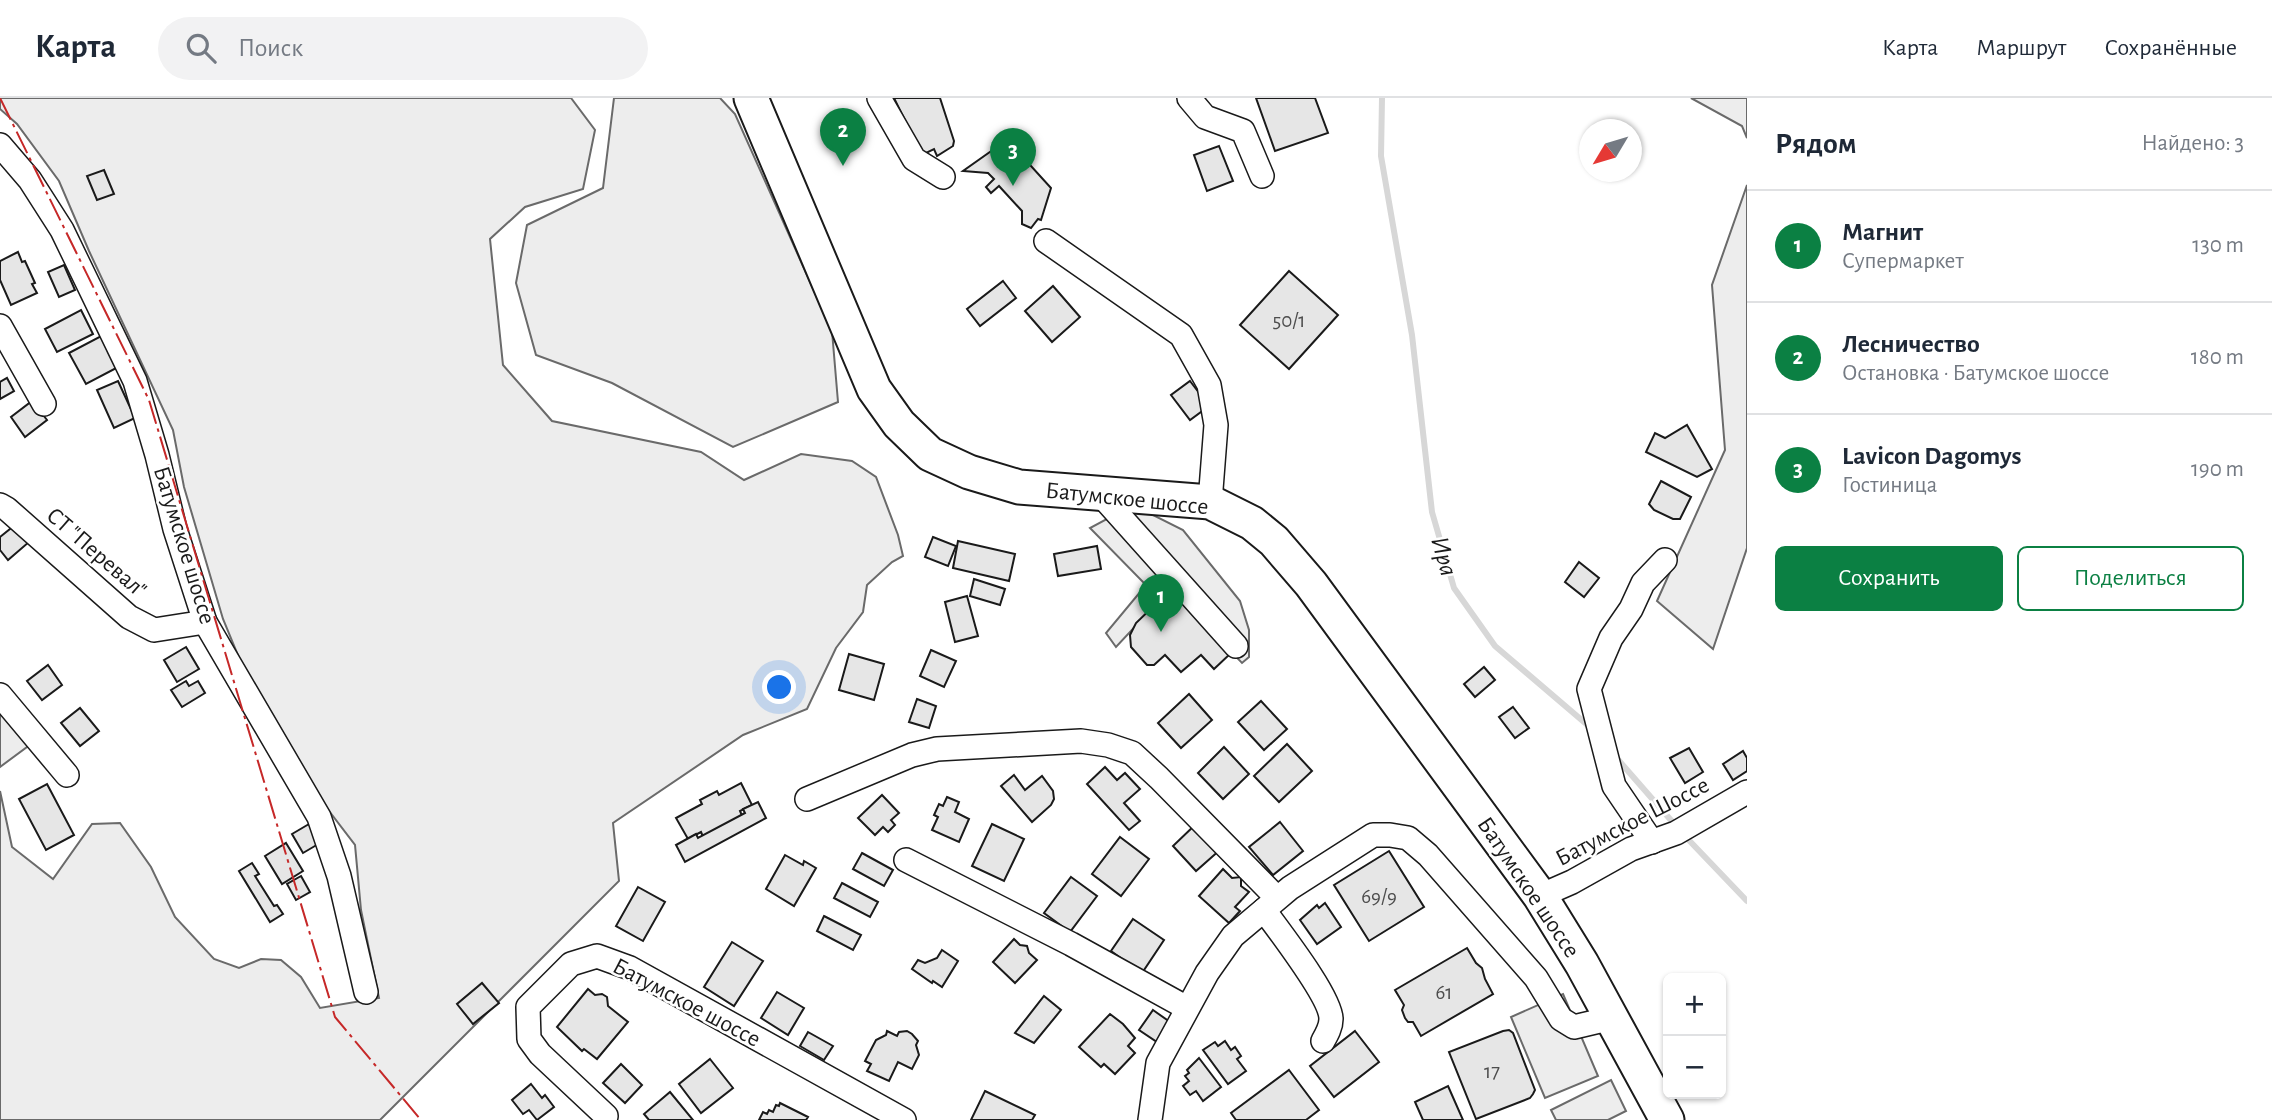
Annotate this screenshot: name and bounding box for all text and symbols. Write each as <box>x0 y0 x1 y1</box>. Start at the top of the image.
search box <box>158 17 648 80</box>
icon: search <box>182 29 220 67</box>
text: Карта <box>35 31 116 64</box>
text: Поиск <box>238 35 303 61</box>
text: Карта <box>1882 36 1938 60</box>
text: Маршрут <box>1976 36 2066 60</box>
text: Сохранённые <box>2104 36 2237 60</box>
pin: 2 <box>820 108 866 166</box>
north arrow <box>1579 119 1642 182</box>
pin: 3 <box>990 128 1036 186</box>
text: Рядом <box>1775 129 1857 159</box>
text: Найдено: 3 <box>2142 132 2244 155</box>
text: Магнит <box>1842 219 1923 245</box>
text: 1 <box>1794 234 1802 257</box>
text: 130 m <box>2192 234 2244 257</box>
text: Супермаркет <box>1842 250 1964 273</box>
house number: 50/1 <box>1272 310 1306 331</box>
text: Лесничество <box>1842 331 1980 357</box>
text: 2 <box>1793 346 1803 369</box>
text: 180 m <box>2191 346 2244 369</box>
text: Остановка · Батумское шоссе <box>1842 362 2109 385</box>
text: Lavicon Dagomys <box>1842 443 2022 469</box>
text: 3 <box>1793 458 1803 481</box>
text: 190 m <box>2191 458 2244 481</box>
street label: Батумское шоссе <box>149 463 219 627</box>
text: Гостиница <box>1842 474 1937 497</box>
street label: Батумское шоссе <box>1044 479 1210 519</box>
street label: СТ "Перевал" <box>42 503 151 602</box>
water label: Ира <box>1426 534 1462 579</box>
button: Сохранить <box>1775 546 2003 611</box>
button: Поделиться <box>2017 546 2244 611</box>
pin: 1 <box>1138 574 1184 632</box>
your location <box>762 670 796 704</box>
street label: Батумское Шоссе <box>1552 773 1713 871</box>
street label: Батумское шоссе <box>1472 813 1584 962</box>
house number: 69/9 <box>1361 886 1397 907</box>
street label: Батумское шоссе <box>609 954 764 1052</box>
map controls <box>1663 973 1726 1099</box>
button: + <box>1663 973 1726 1036</box>
house number: 61 <box>1435 982 1453 1003</box>
button: − <box>1663 1036 1726 1099</box>
house number: 17 <box>1484 1061 1500 1082</box>

